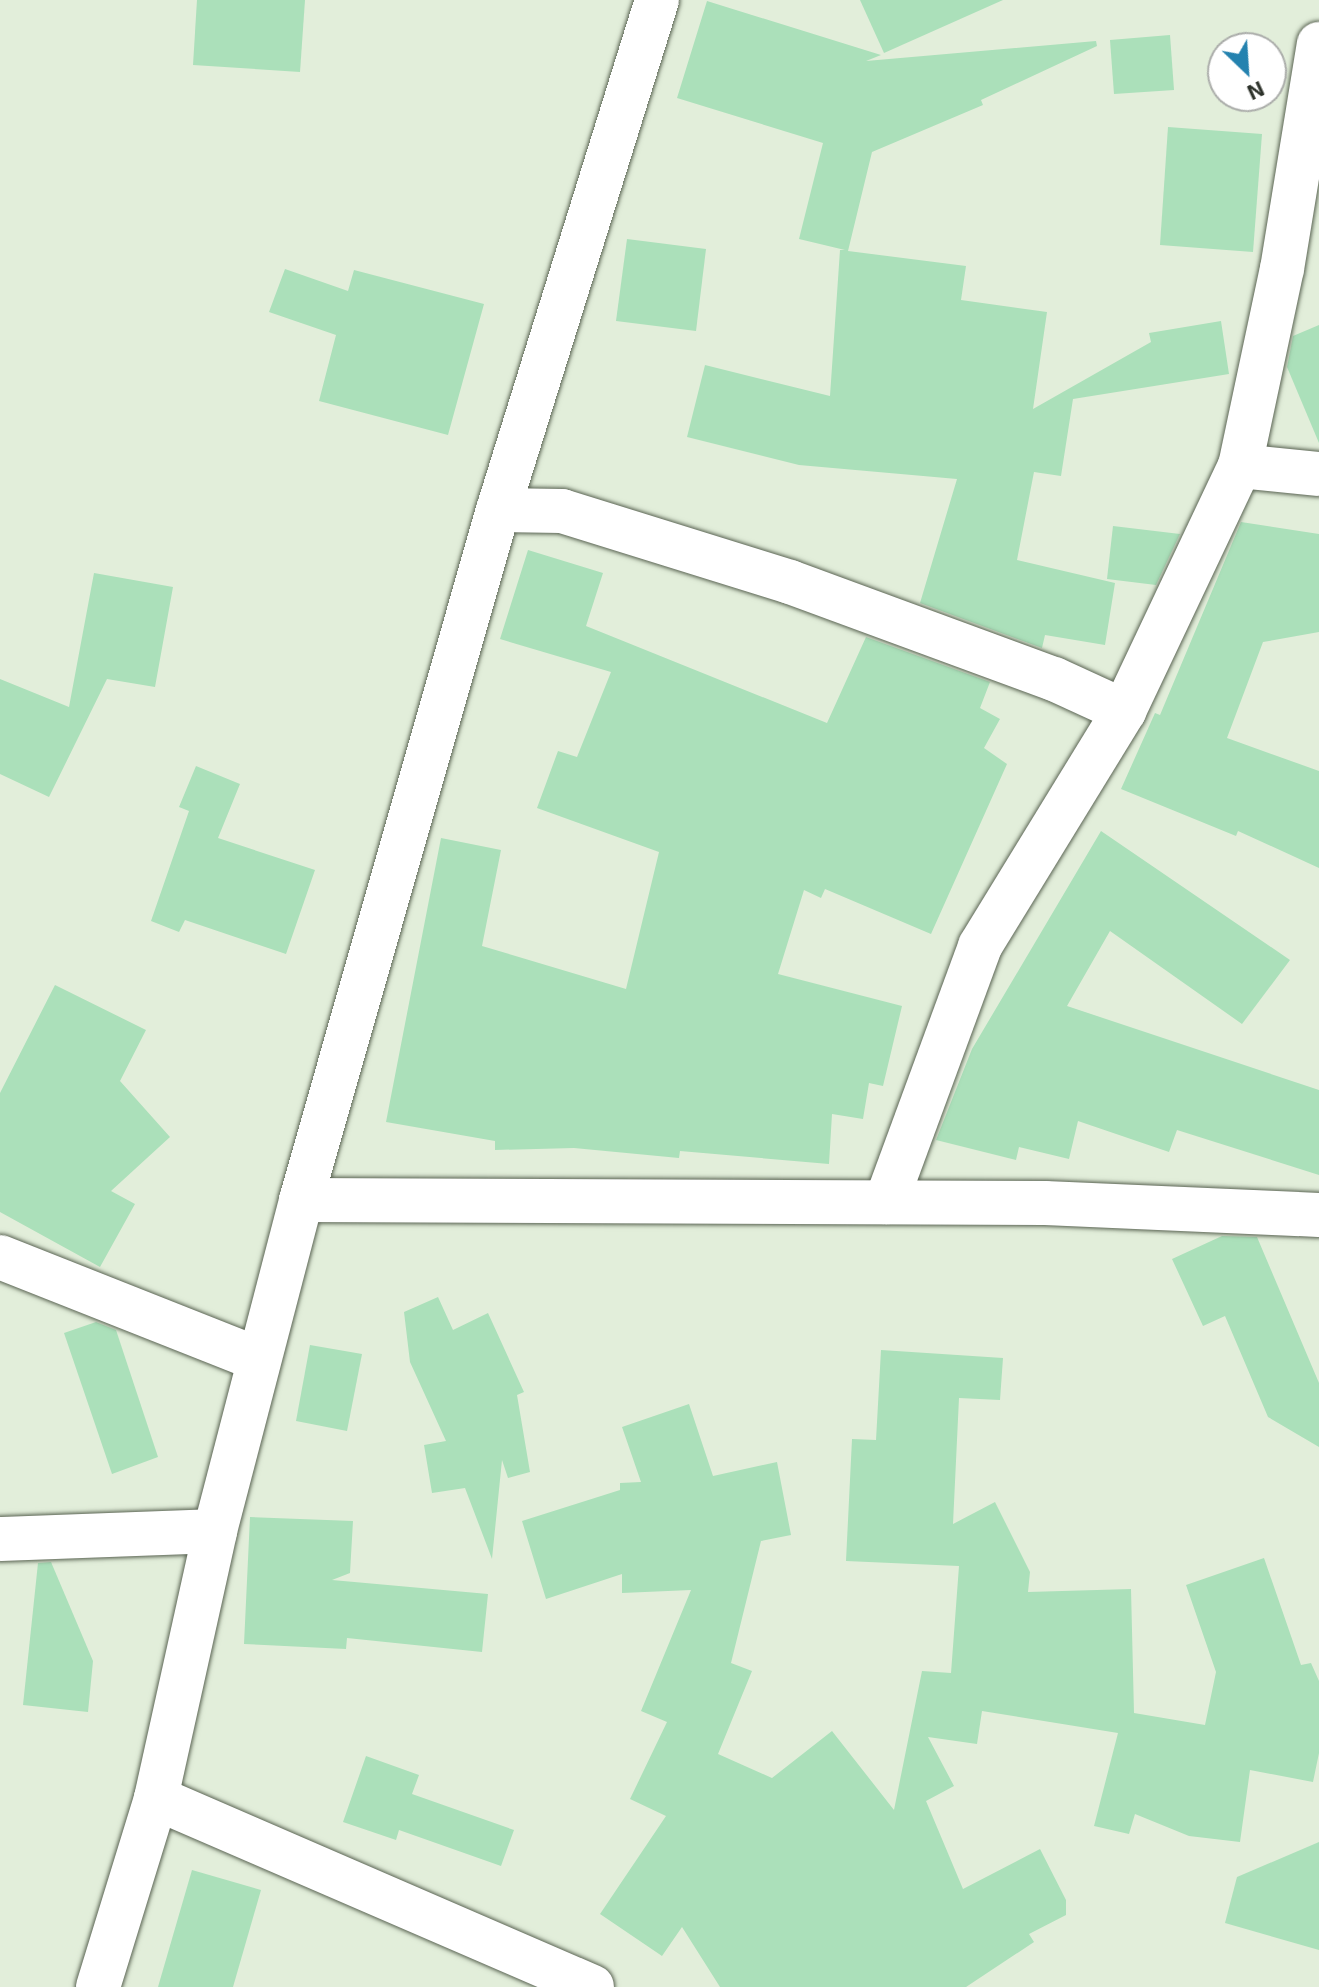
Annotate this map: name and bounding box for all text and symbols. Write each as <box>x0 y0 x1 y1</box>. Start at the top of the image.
north arrow <box>1207 32 1287 112</box>
text: N <box>1244 77 1269 107</box>

